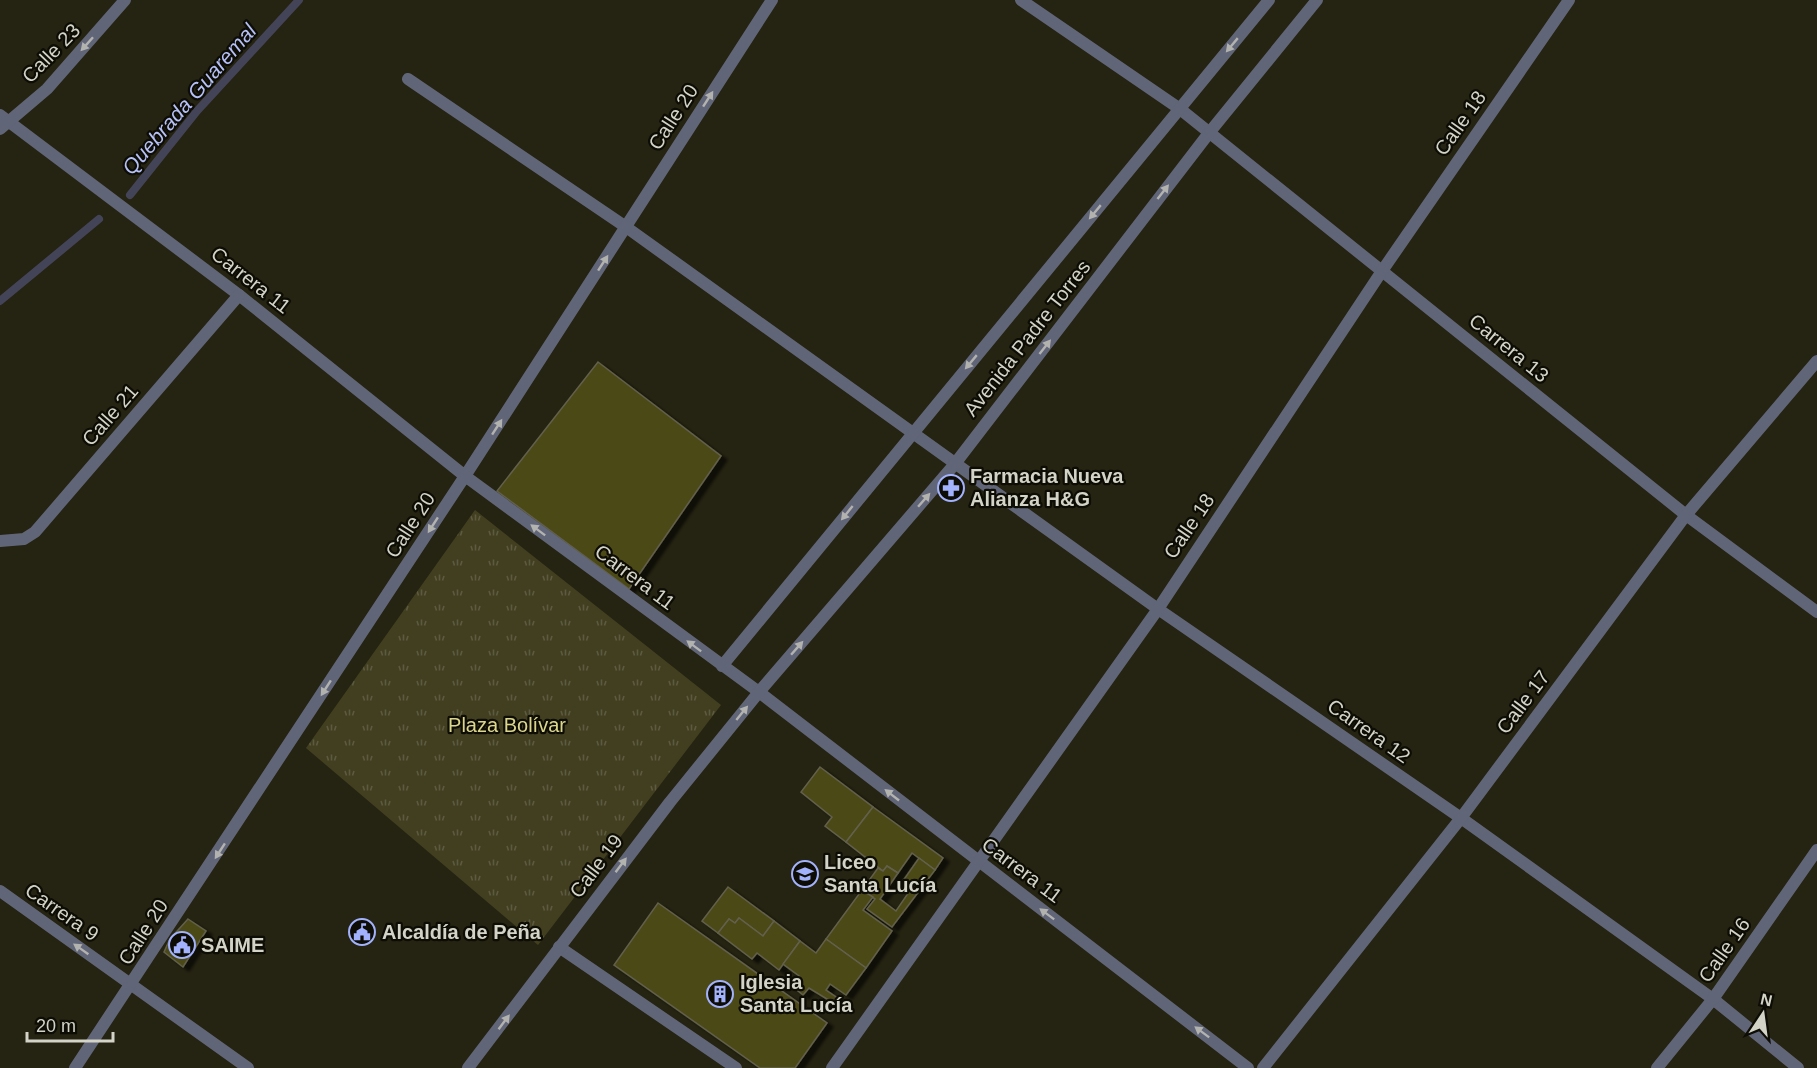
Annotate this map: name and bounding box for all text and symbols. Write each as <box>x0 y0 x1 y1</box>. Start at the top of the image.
water label: Quebrada Guaremal <box>118 18 261 179</box>
street label: Calle 23 <box>18 19 84 87</box>
one-way arrow <box>80 37 94 52</box>
one-way arrow <box>1226 37 1239 52</box>
street label: Calle 20 <box>644 80 702 154</box>
street label: Calle 18 <box>1430 87 1490 159</box>
one-way arrow <box>703 90 714 107</box>
one-way arrow <box>1157 184 1170 200</box>
one-way arrow <box>1088 204 1101 220</box>
street label: Carrera 11 <box>207 242 295 318</box>
one-way arrow <box>597 254 608 271</box>
street label: Avenida Padre Torres <box>959 256 1095 420</box>
street label: Carrera 13 <box>1465 309 1553 387</box>
one-way arrow <box>1038 339 1051 355</box>
one-way arrow <box>964 354 977 370</box>
street label: Calle 21 <box>78 380 142 450</box>
one-way arrow <box>491 419 503 435</box>
place label: Farmacia Nueva Alianza H&G <box>970 465 1124 510</box>
pharmacy icon: Farmacia Nueva Alianza H&G <box>936 473 966 503</box>
street label: Calle 20 <box>381 488 439 562</box>
street label: Calle 18 <box>1159 489 1219 563</box>
one-way arrow <box>917 493 930 508</box>
one-way arrow <box>841 505 854 520</box>
one-way arrow <box>428 516 439 533</box>
one-way arrow <box>530 524 545 536</box>
street label: Carrera 11 <box>591 540 679 614</box>
one-way arrow <box>687 640 702 652</box>
one-way arrow <box>790 641 803 656</box>
street label: Calle 17 <box>1492 666 1554 738</box>
one-way arrow <box>321 680 332 696</box>
street label: Carrera 12 <box>1324 695 1414 767</box>
one-way arrow <box>736 705 749 721</box>
park label: Plaza Bolívar <box>448 714 566 736</box>
one-way arrow <box>885 789 901 801</box>
street label: Calle 19 <box>565 830 627 902</box>
street label: Carrera 11 <box>978 833 1066 907</box>
one-way arrow <box>214 843 225 859</box>
place label: Liceo Santa Lucía <box>824 851 937 896</box>
one-way arrow <box>614 858 626 873</box>
school or university icon: Liceo Santa Lucía <box>790 859 820 889</box>
street label: Carrera 9 <box>21 879 103 945</box>
street label: Calle 20 <box>114 895 172 969</box>
one-way arrow <box>1039 907 1055 920</box>
street label: Calle 16 <box>1694 914 1754 986</box>
public building icon: Alcaldía de Peña <box>347 917 377 947</box>
place label: Alcaldía de Peña <box>382 921 542 943</box>
public building icon: SAIME <box>167 930 197 960</box>
place label: SAIME <box>201 934 264 956</box>
one-way arrow <box>73 943 89 955</box>
place label: Iglesia Santa Lucía <box>740 971 853 1016</box>
building icon: Iglesia Santa Lucía <box>705 979 735 1009</box>
north arrow <box>1733 984 1793 1044</box>
text: N <box>1759 990 1774 1009</box>
scale bar <box>27 1005 112 1043</box>
one-way arrow <box>498 1014 510 1030</box>
text: 20 m <box>36 1016 76 1036</box>
one-way arrow <box>1194 1027 1209 1039</box>

